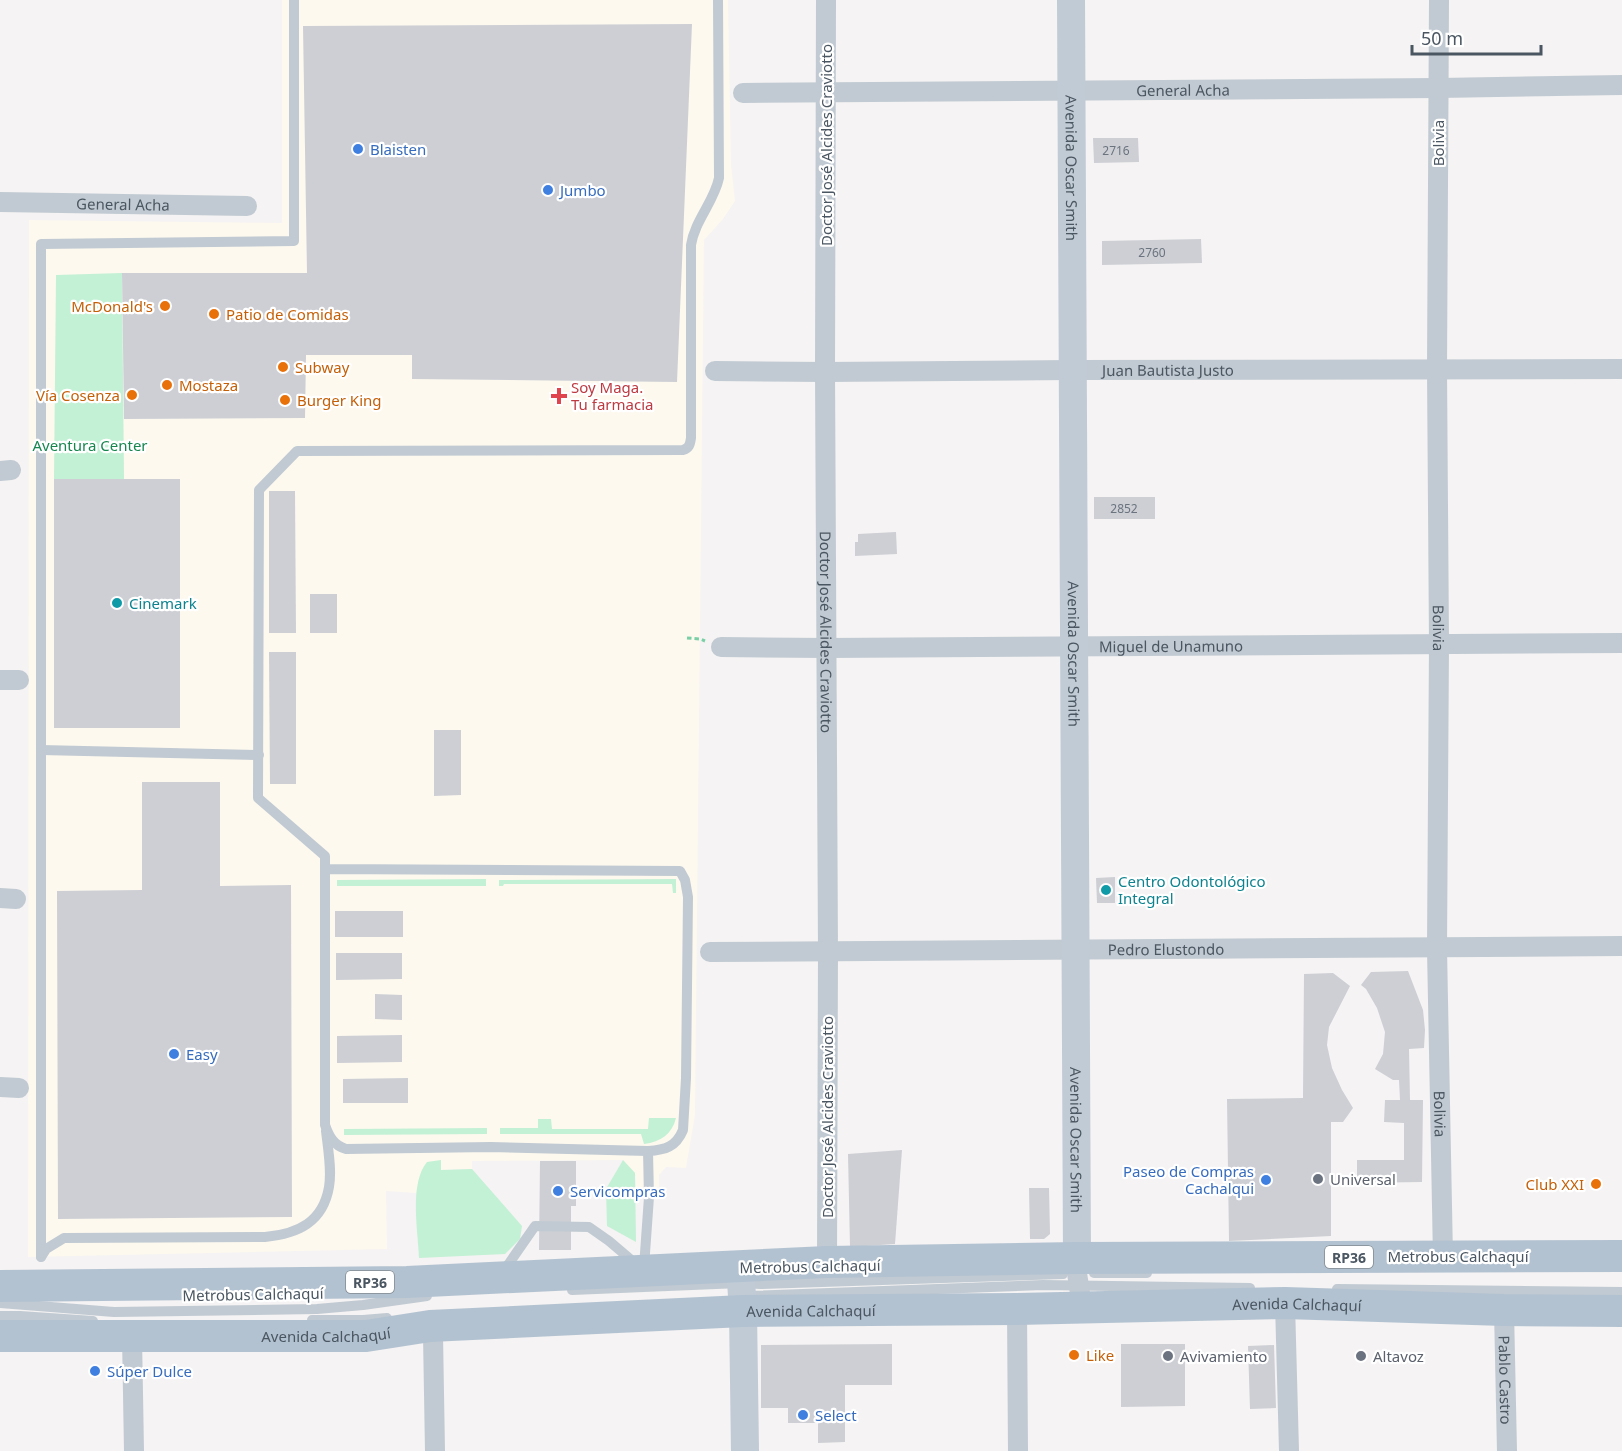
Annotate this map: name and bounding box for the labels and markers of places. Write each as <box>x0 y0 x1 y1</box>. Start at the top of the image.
place label: Blaisten <box>370 139 426 159</box>
marker: Blaisten <box>351 142 365 156</box>
place label: Jumbo <box>558 180 606 200</box>
marker: Jumbo <box>541 183 555 197</box>
place label: McDonald's <box>71 296 153 316</box>
marker: McDonald's <box>158 299 172 313</box>
place label: Patio de Comidas <box>226 304 349 324</box>
marker: Patio de Comidas <box>207 307 221 321</box>
place label: Subway <box>295 357 350 377</box>
marker: Subway <box>276 360 290 374</box>
place label: Mostaza <box>179 375 238 395</box>
place label: Soy Maga. Tu farmacia <box>571 377 653 414</box>
marker: Mostaza <box>160 378 174 392</box>
place label: Vía Cosenza <box>36 385 120 405</box>
marker: Vía Cosenza <box>125 388 139 402</box>
marker: Soy Maga. Tu farmacia <box>552 389 566 403</box>
place label: Burger King <box>297 390 382 410</box>
marker: Burger King <box>278 393 292 407</box>
place label: Cinemark <box>129 593 197 613</box>
marker: Cinemark <box>110 596 124 610</box>
place label: Centro Odontológico Integral <box>1118 871 1266 908</box>
marker: Centro Odontológico Integral <box>1099 883 1113 897</box>
place label: Easy <box>186 1044 218 1064</box>
marker: Easy <box>167 1047 181 1061</box>
place label: Paseo de Compras Cachalqui <box>1123 1161 1254 1198</box>
place label: Universal <box>1330 1169 1396 1189</box>
marker: Universal <box>1311 1172 1325 1186</box>
marker: Paseo de Compras Cachalqui <box>1259 1173 1273 1187</box>
place label: Club XXI <box>1526 1174 1584 1194</box>
marker: Club XXI <box>1589 1177 1603 1191</box>
place label: Servicompras <box>570 1181 665 1201</box>
marker: Servicompras <box>551 1184 565 1198</box>
place label: Like <box>1086 1345 1114 1365</box>
place label: Avivamiento <box>1180 1346 1267 1366</box>
place label: Altavoz <box>1373 1346 1424 1366</box>
marker: Like <box>1067 1348 1081 1362</box>
marker: Avivamiento <box>1161 1349 1175 1363</box>
marker: Altavoz <box>1354 1349 1368 1363</box>
place label: Súper Dulce <box>107 1361 192 1381</box>
marker: Súper Dulce <box>88 1364 102 1378</box>
place label: Select <box>815 1405 857 1425</box>
marker: Select <box>796 1408 810 1422</box>

